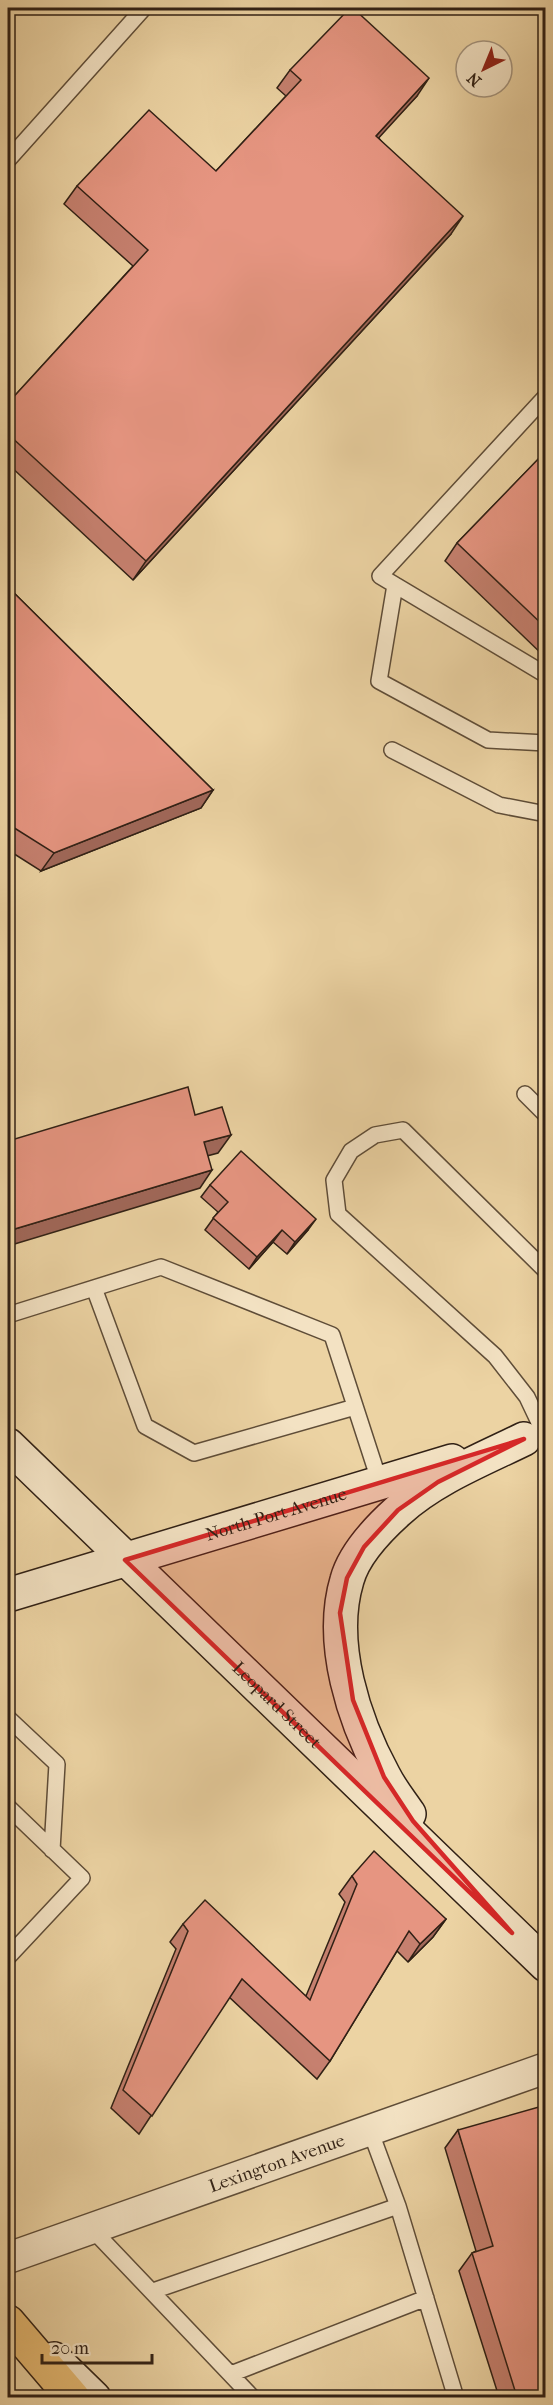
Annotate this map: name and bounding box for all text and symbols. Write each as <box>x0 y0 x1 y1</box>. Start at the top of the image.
north arrow <box>454 39 514 99</box>
text: N <box>463 68 485 91</box>
street label: North Port Avenue <box>203 1483 349 1545</box>
street label: Leopard Street <box>228 1657 326 1753</box>
street label: Lexington Avenue <box>206 2129 348 2197</box>
scale bar <box>42 2327 152 2365</box>
text: 20 m <box>51 2338 89 2359</box>

